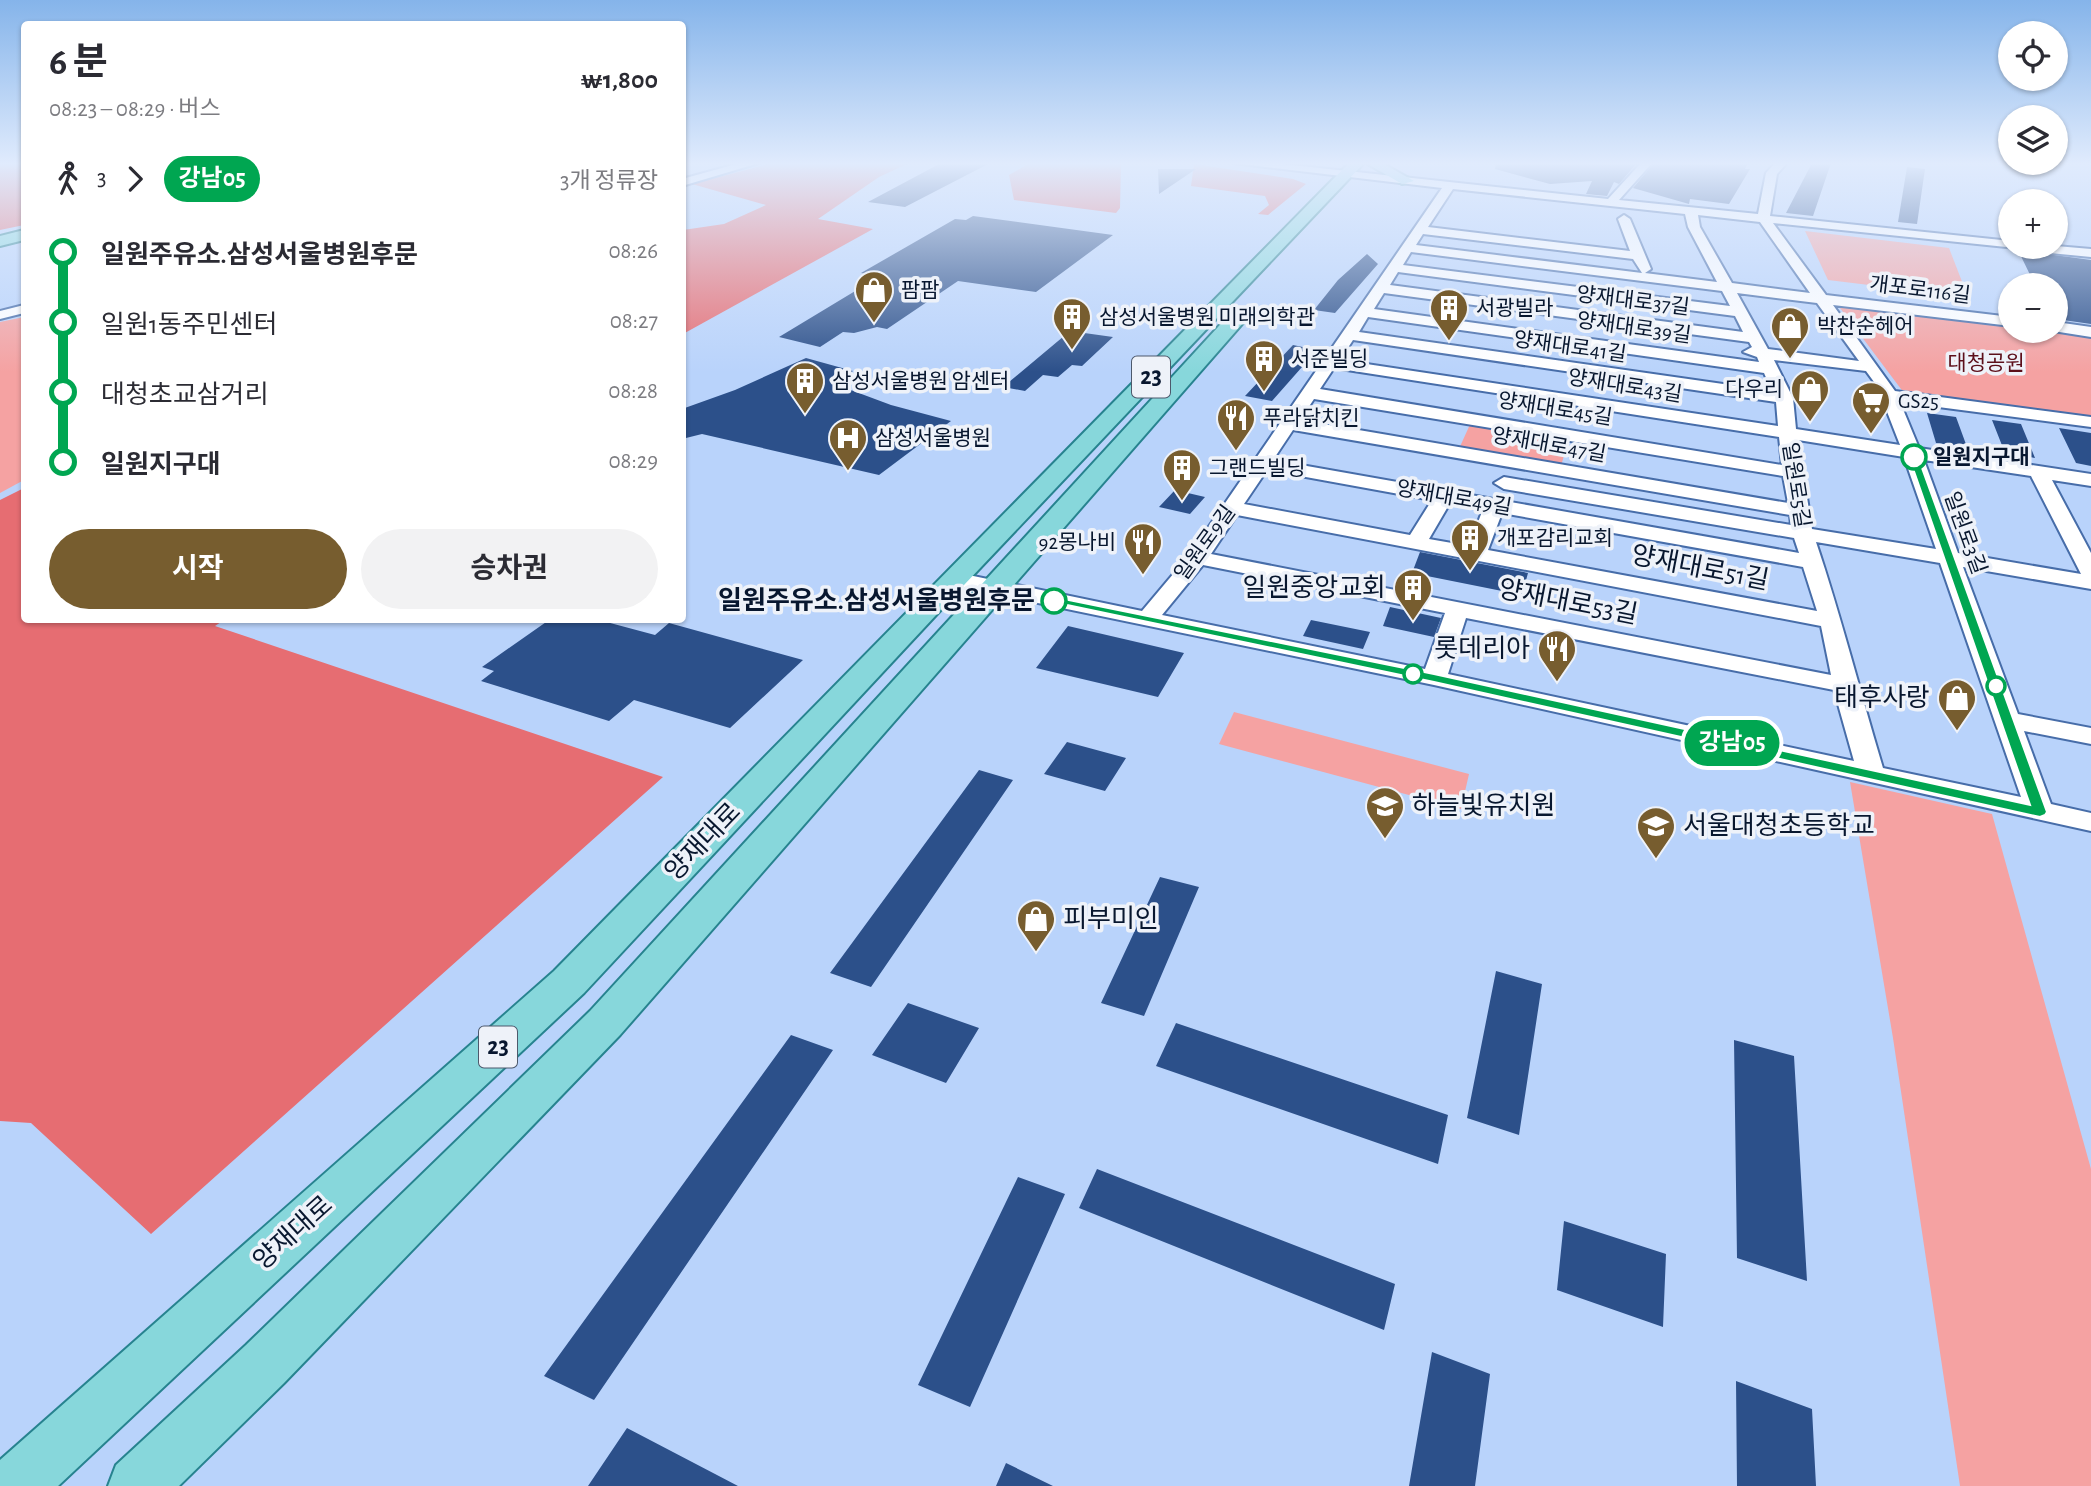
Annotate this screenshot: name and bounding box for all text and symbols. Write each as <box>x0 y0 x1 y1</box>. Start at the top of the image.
map controls <box>1998 21 2068 343</box>
button: locate <box>1998 21 2068 91</box>
text: 6 분 <box>49 44 108 82</box>
text: ₩1,800 <box>580 67 658 93</box>
text: 08:23 – 08:29 · 버스 <box>49 98 221 121</box>
button: layers <box>1998 105 2068 175</box>
icon: walk <box>49 160 87 198</box>
icon: forward <box>116 160 154 198</box>
text: 3 <box>97 167 106 190</box>
text: 강남05 <box>178 167 246 191</box>
text: 3개 정류장 <box>560 170 658 193</box>
button: + <box>1998 189 2068 259</box>
text: 08:26 <box>608 240 658 263</box>
text: 일원주유소.삼성서울병원후문 <box>101 242 418 268</box>
shop icon: 팜팜 <box>853 269 895 324</box>
street label: 개포로116길 <box>1868 272 1972 307</box>
button: − <box>1998 273 2068 343</box>
place label: 팜팜 <box>901 279 940 301</box>
street label: 양재대로37길 <box>1575 283 1691 318</box>
building icon: 서광빌라 <box>1428 287 1470 342</box>
building icon: 삼성서울병원 미래의학관 <box>1051 296 1093 351</box>
place label: 서광빌라 <box>1476 297 1553 319</box>
shop icon: 박찬순헤어 <box>1769 305 1811 360</box>
place label: 삼성서울병원 미래의학관 <box>1099 306 1315 328</box>
street label: 양재대로39길 <box>1576 309 1693 346</box>
text: 08:27 <box>610 310 658 333</box>
text: 일원1동주민센터 <box>101 312 277 338</box>
place label: 박찬순헤어 <box>1817 315 1914 337</box>
street label: 양재대로41길 <box>1512 328 1628 365</box>
building icon: 서준빌딩 <box>1243 338 1285 393</box>
place label: 서준빌딩 <box>1291 348 1368 370</box>
park label: 대청공원 <box>1947 352 2025 374</box>
road number: 23 <box>1132 356 1170 398</box>
building icon: 삼성서울병원 암센터 <box>784 360 826 415</box>
street label: 양재대로43길 <box>1566 366 1684 405</box>
shop icon: 다우리 <box>1789 368 1831 423</box>
place label: 삼성서울병원 암센터 <box>832 370 1009 392</box>
place label: 다우리 <box>1725 378 1783 400</box>
text: 08:28 <box>608 380 658 403</box>
supermarket icon: GS25 <box>1850 380 1892 435</box>
text: 대청초교삼거리 <box>101 382 268 408</box>
street label: 양재대로45길 <box>1496 389 1614 428</box>
place label: GS25 <box>1898 391 1939 412</box>
restaurant icon: 푸라닭치킨 <box>1215 397 1257 452</box>
place label: 푸라닭치킨 <box>1263 407 1360 429</box>
hospital icon: 삼성서울병원 <box>827 417 869 472</box>
street label: 양재대로47길 <box>1490 424 1608 465</box>
place label: 삼성서울병원 <box>875 427 991 449</box>
street label: 일원로5길 <box>1779 441 1814 529</box>
marker: 일원지구대 <box>1901 444 1927 470</box>
place label: 일원지구대 <box>1933 446 2030 468</box>
building icon: 그랜드빌딩 <box>1161 447 1203 502</box>
text: 08:29 <box>608 450 658 473</box>
text: 일원지구대 <box>101 452 221 478</box>
place label: 그랜드빌딩 <box>1209 457 1306 479</box>
street label: 양재대로49길 <box>1395 477 1513 518</box>
street label: 일원로3길 <box>1940 489 1991 577</box>
street label: 일원로9길 <box>1170 501 1239 584</box>
building icon: 개포감리교회 <box>1449 517 1491 572</box>
restaurant icon: 92몽나비 <box>1122 521 1164 576</box>
place label: 개포감리교회 <box>1497 527 1613 549</box>
button: 시작 <box>49 529 347 609</box>
button: 승차권 <box>361 529 658 609</box>
place label: 92몽나비 <box>1039 531 1116 553</box>
street label: 양재대로51길 <box>1629 541 1771 594</box>
building icon: 일원중앙교회 <box>1392 567 1434 622</box>
place label: 일원중앙교회 <box>1242 574 1386 601</box>
street label: 양재대로53길 <box>1496 575 1640 628</box>
place label: 일원주유소.삼성서울병원후문 <box>718 587 1035 614</box>
marker: 일원주유소.삼성서울병원후문 <box>1041 588 1067 614</box>
restaurant icon: 롯데리아 <box>1536 628 1578 683</box>
place label: 롯데리아 <box>1434 635 1530 662</box>
unlabelled marker <box>1403 664 1423 684</box>
unlabelled marker <box>1986 676 2006 696</box>
shop icon: 태후사랑 <box>1936 677 1978 732</box>
place label: 태후사랑 <box>1834 684 1930 711</box>
line badge: 강남05 <box>1683 720 1781 766</box>
text: 강남05 <box>1698 731 1766 755</box>
school or university icon: 하늘빛유치원 <box>1364 785 1406 840</box>
place label: 하늘빛유치원 <box>1412 792 1556 819</box>
street label: 양재대로 <box>660 798 746 885</box>
school or university icon: 서울대청초등학교 <box>1635 805 1677 860</box>
place label: 서울대청초등학교 <box>1683 812 1874 839</box>
shop icon: 피부미인 <box>1015 898 1057 953</box>
place label: 피부미인 <box>1063 905 1159 932</box>
road number: 23 <box>479 1027 517 1068</box>
street label: 양재대로 <box>248 1191 337 1275</box>

